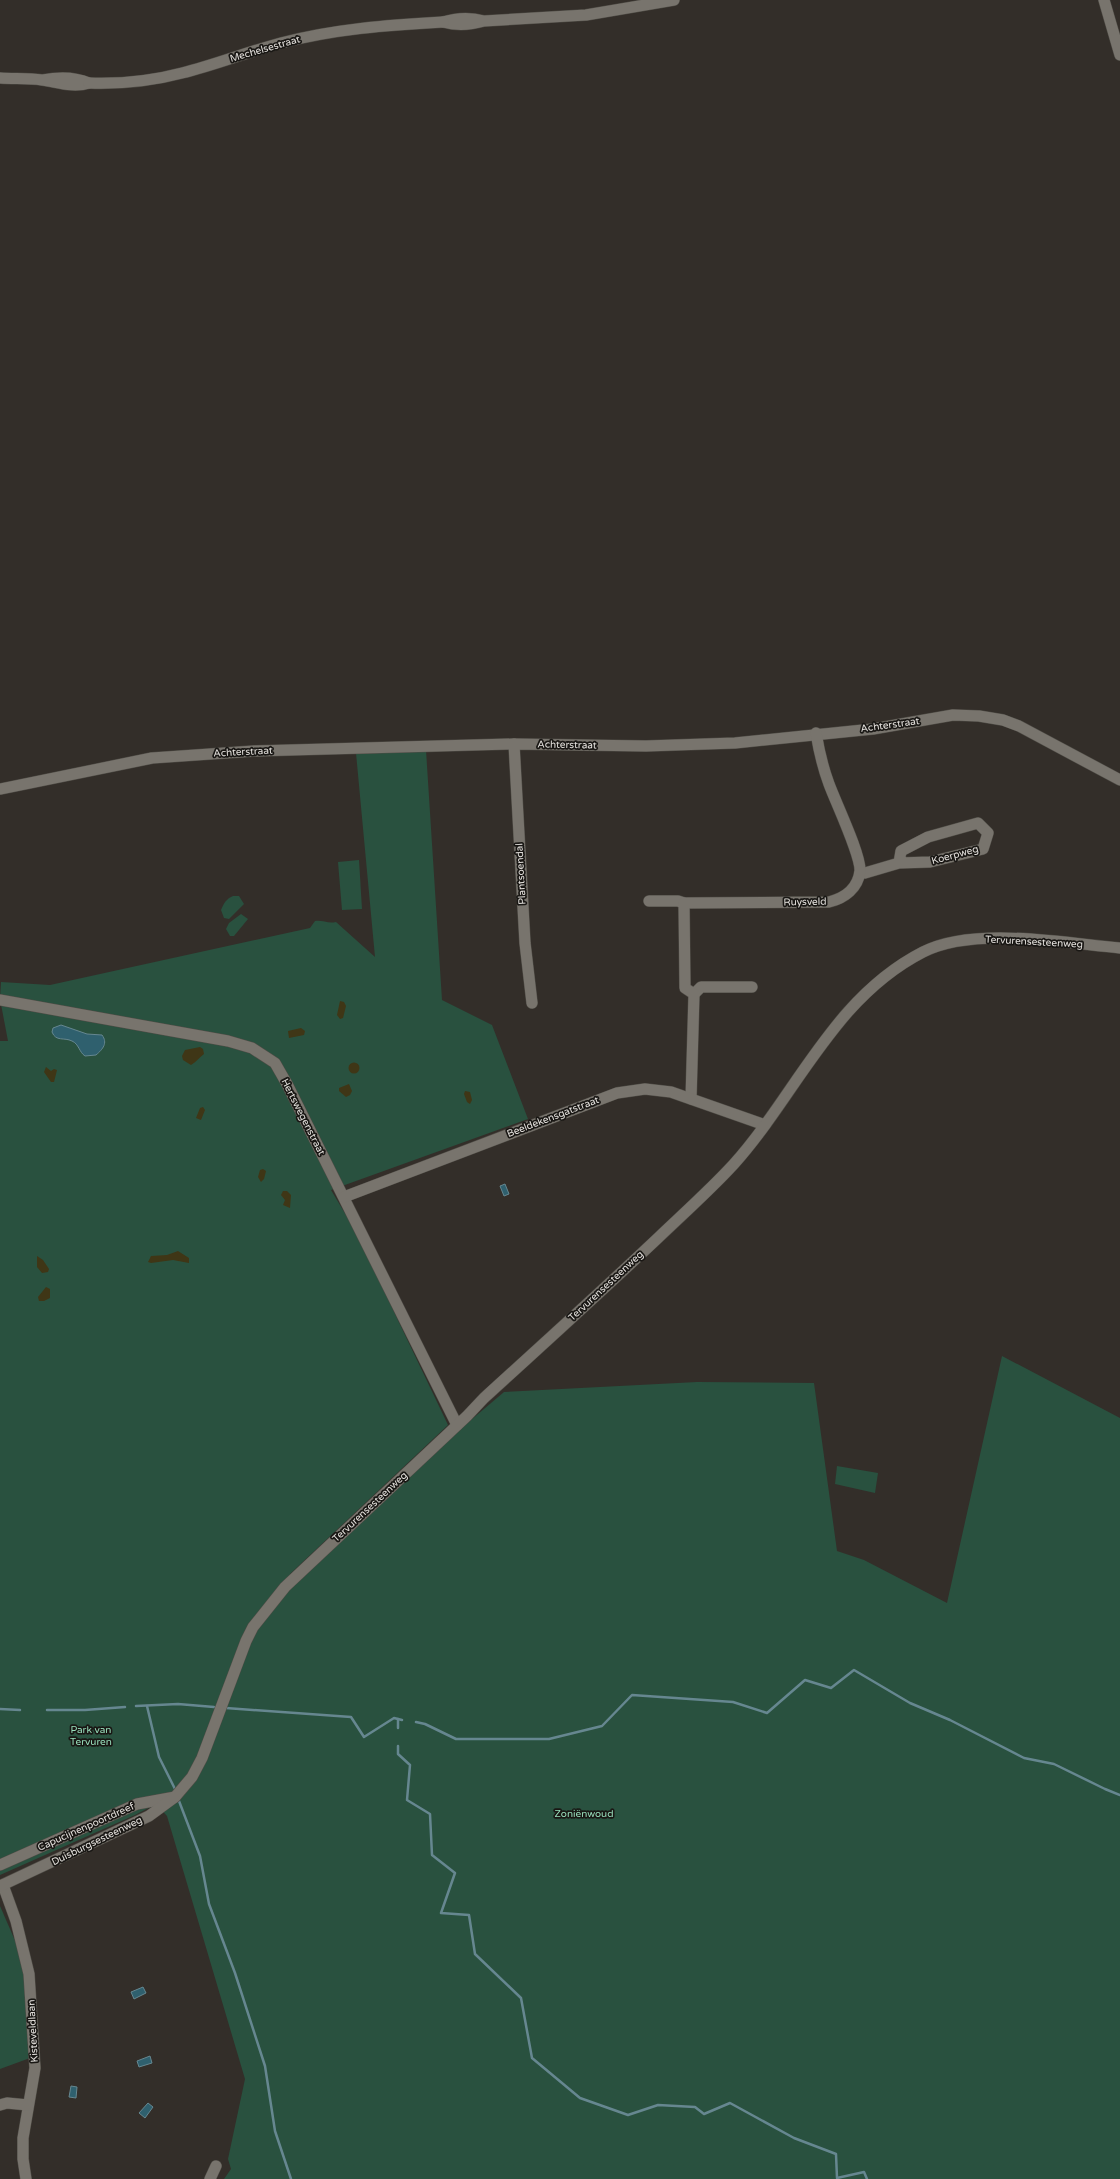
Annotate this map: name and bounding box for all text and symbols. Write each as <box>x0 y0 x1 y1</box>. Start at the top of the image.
street label: Mechelsestraat <box>228 33 302 65</box>
street label: Achterstraat <box>860 715 920 735</box>
street label: Achterstraat <box>537 738 597 752</box>
street label: Achterstraat <box>213 744 273 760</box>
street label: Plantsoendal <box>513 843 529 905</box>
street label: Koerpweg <box>930 843 980 867</box>
street label: Ruysveld <box>783 896 827 908</box>
street label: Tervurensesteenweg <box>985 933 1083 951</box>
street label: Hertswegenstraat <box>278 1077 328 1157</box>
street label: Beeldekensgatstraat <box>505 1094 601 1140</box>
street label: Tervurensesteenweg <box>566 1248 646 1324</box>
street label: Tervurensesteenweg <box>330 1469 410 1545</box>
park label: Park van Tervuren <box>70 1724 112 1748</box>
street label: Capucijnenpoortdreef <box>36 1800 136 1854</box>
park label: Zoniënwoud <box>554 1808 614 1820</box>
street label: Duisburgsesteenweg <box>50 1814 144 1868</box>
street label: Kisteveldlaan <box>25 1999 41 2063</box>

